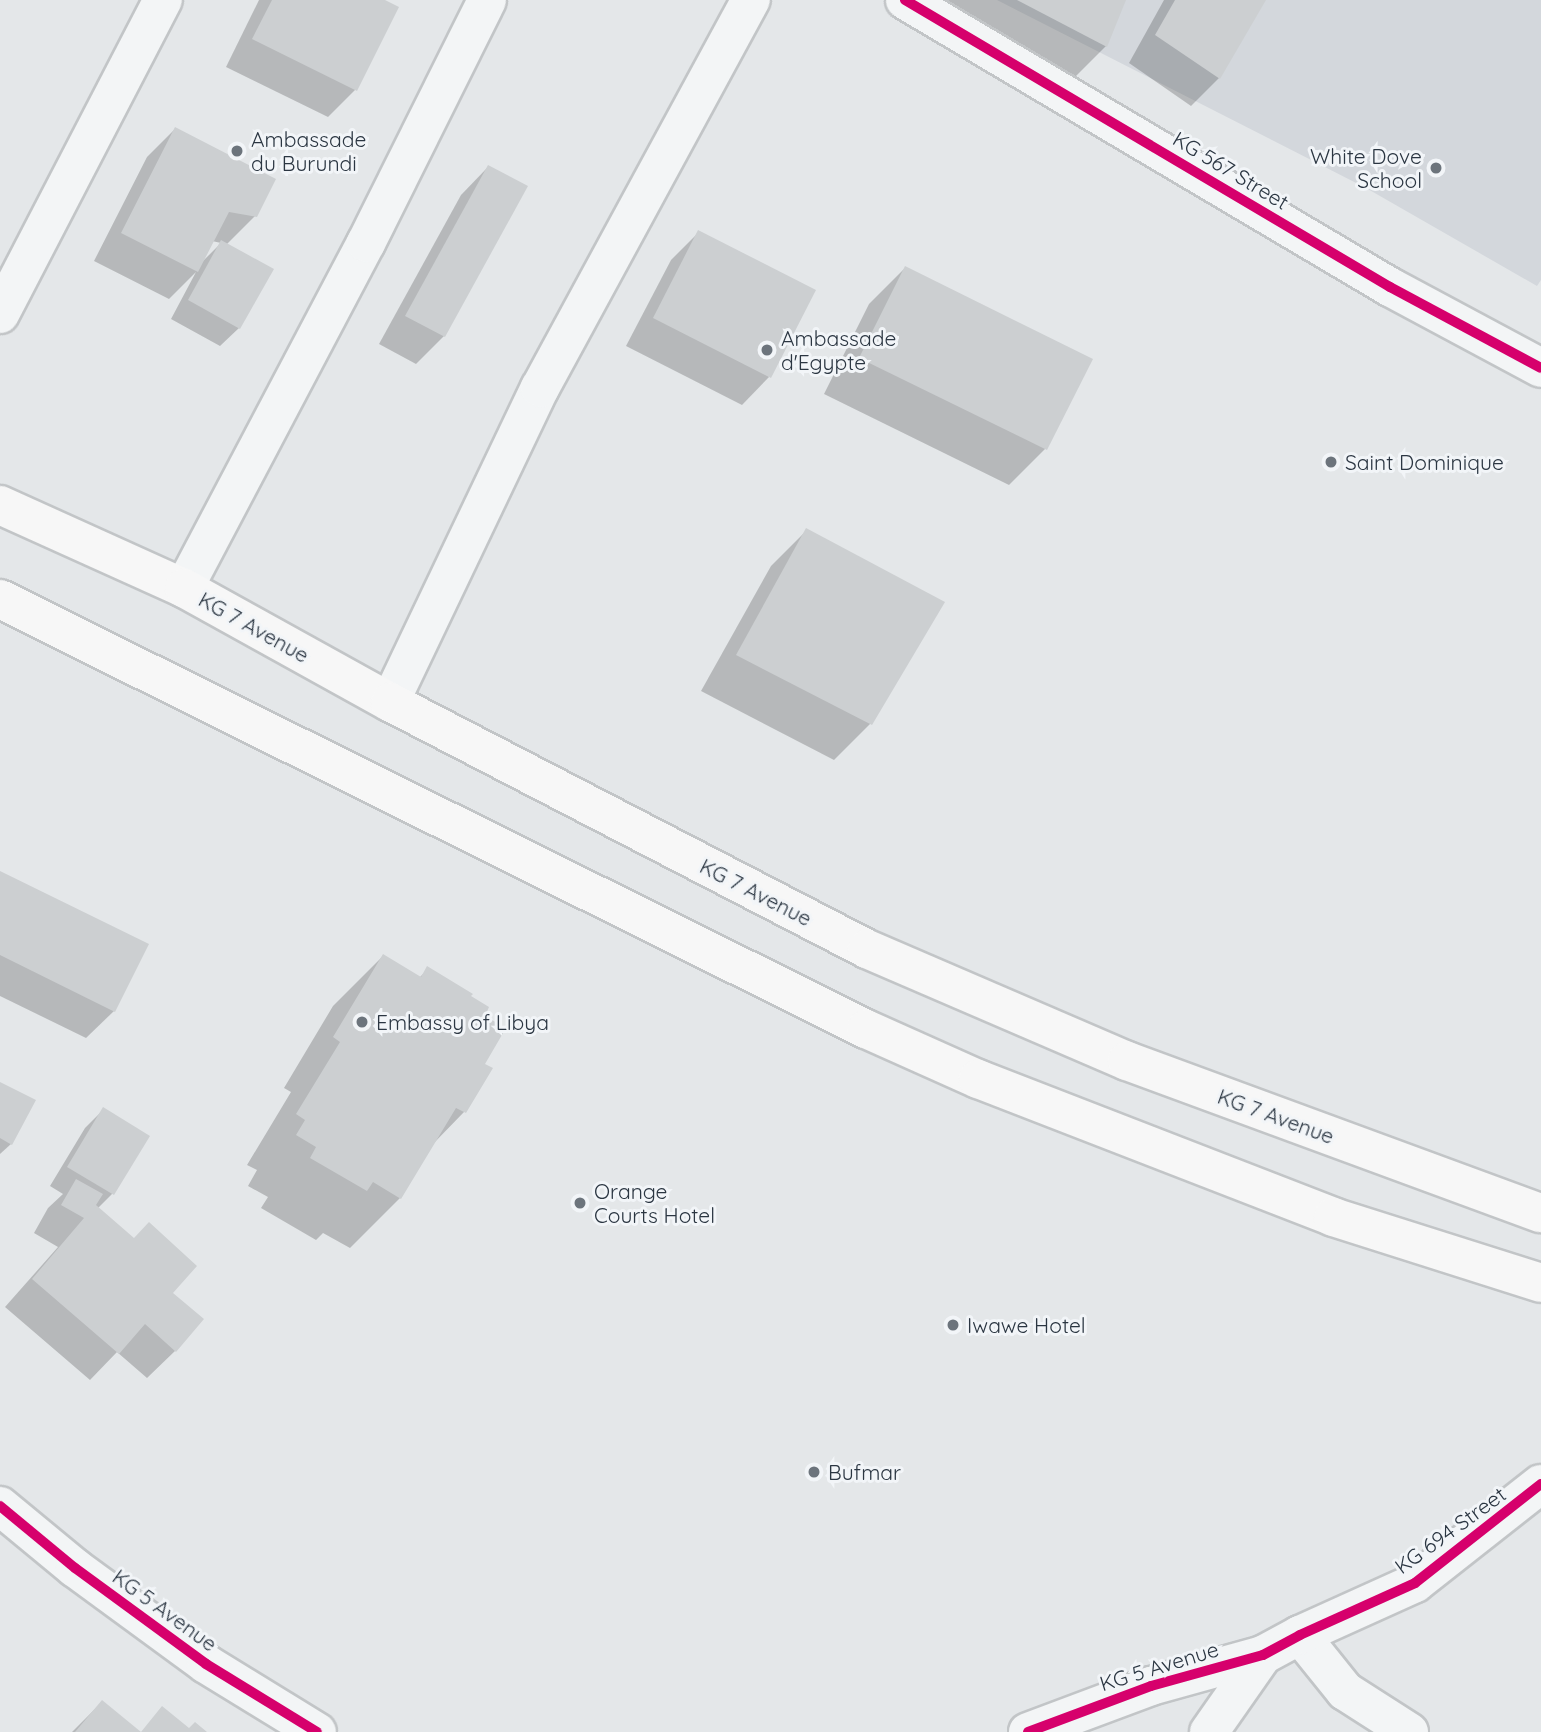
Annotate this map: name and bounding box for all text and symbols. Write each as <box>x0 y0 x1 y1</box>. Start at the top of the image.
place label: Ambassade du Burundi <box>251 126 366 176</box>
street label: KG 567 Street <box>1169 126 1293 214</box>
marker: Ambassade du Burundi <box>229 143 245 159</box>
place label: White Dove School <box>1310 143 1422 193</box>
marker: White Dove School <box>1428 160 1444 176</box>
place label: Ambassade d'Egypte <box>781 325 896 375</box>
marker: Ambassade d'Egypte <box>759 342 775 358</box>
place label: Saint Dominique <box>1345 449 1504 475</box>
marker: Saint Dominique <box>1323 454 1339 470</box>
street label: KG 7 Avenue <box>194 586 314 668</box>
street label: KG 7 Avenue <box>696 853 816 931</box>
place label: Embassy of Libya <box>376 1009 549 1035</box>
marker: Embassy of Libya <box>354 1014 370 1030</box>
street label: KG 7 Avenue <box>1214 1083 1338 1149</box>
place label: Orange Courts Hotel <box>594 1178 715 1228</box>
marker: Orange Courts Hotel <box>572 1195 588 1211</box>
place label: Iwawe Hotel <box>967 1312 1086 1338</box>
marker: Iwawe Hotel <box>945 1317 961 1333</box>
place label: Bufmar <box>828 1459 901 1485</box>
marker: Bufmar <box>806 1464 822 1480</box>
street label: KG 694 Street <box>1390 1481 1510 1579</box>
street label: KG 5 Avenue <box>108 1564 222 1656</box>
street label: KG 5 Avenue <box>1097 1636 1221 1696</box>

